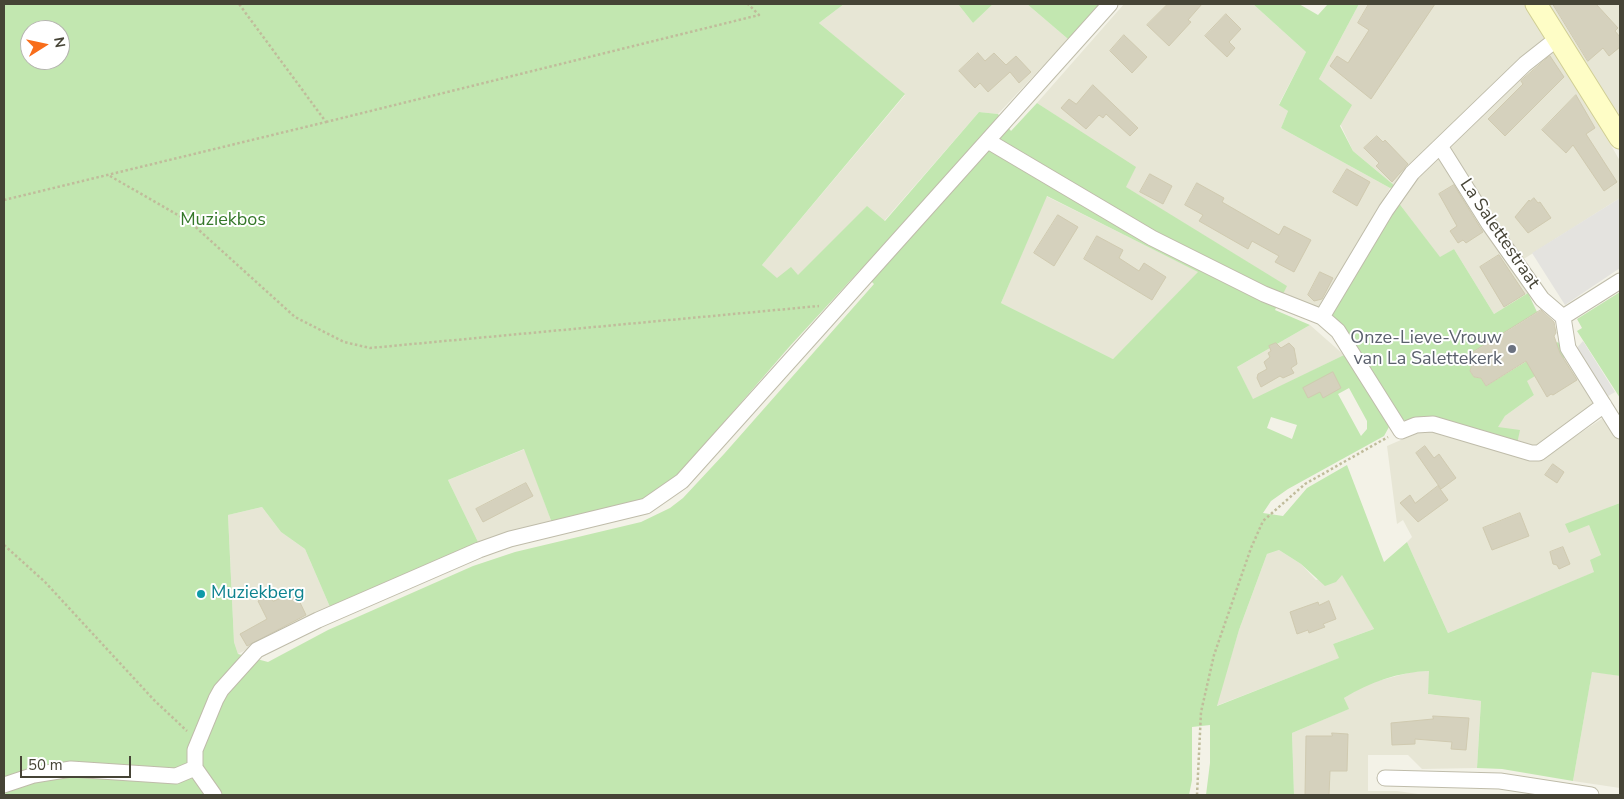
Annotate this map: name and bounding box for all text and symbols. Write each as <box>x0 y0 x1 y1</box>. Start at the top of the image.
north arrow <box>20 20 70 70</box>
text: N <box>49 36 70 49</box>
street label: La Salettestraat <box>1454 175 1544 293</box>
park label: Muziekbos <box>180 210 266 232</box>
place label: Onze-Lieve-Vrouw van La Salettekerk <box>1350 328 1502 370</box>
marker: Onze-Lieve-Vrouw van La Salettekerk <box>1506 343 1518 355</box>
place label: Muziekberg <box>211 583 305 605</box>
marker: Muziekberg <box>195 588 207 600</box>
scale bar <box>22 746 134 778</box>
text: 50 m <box>28 755 63 775</box>

